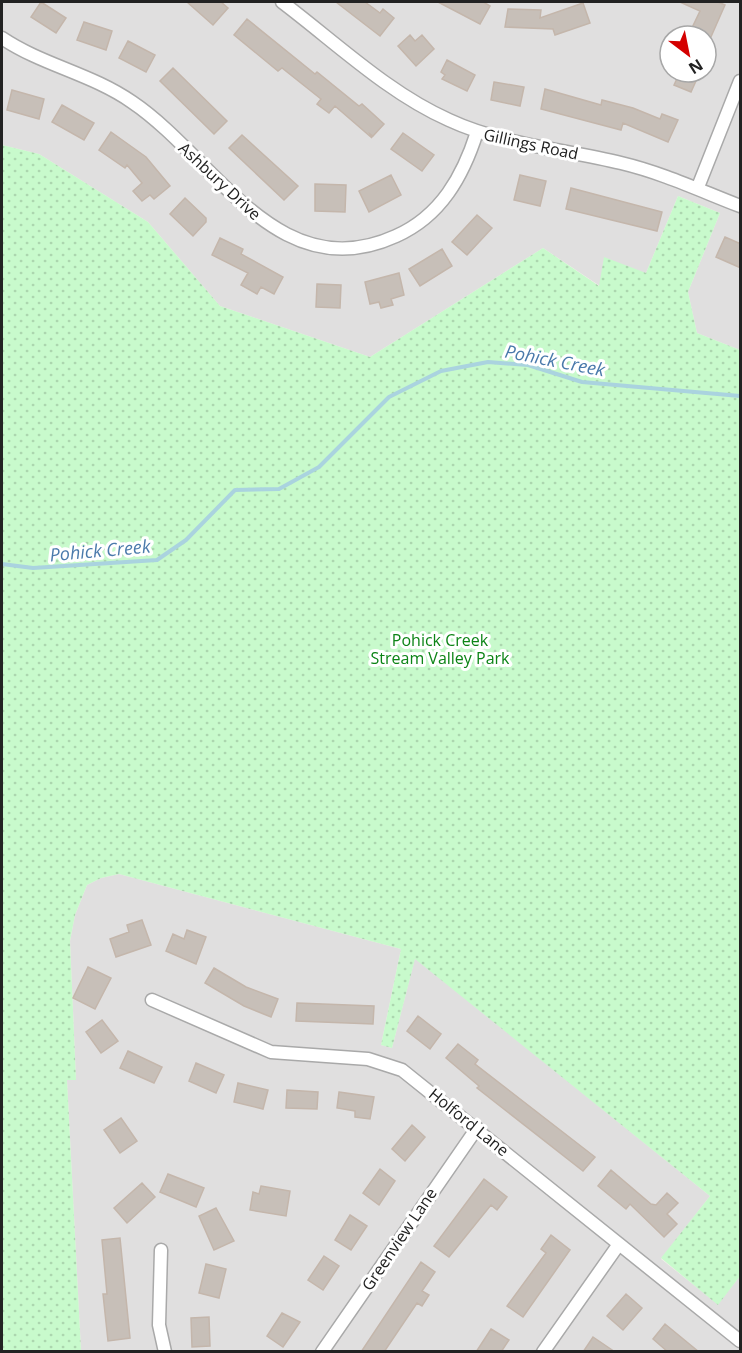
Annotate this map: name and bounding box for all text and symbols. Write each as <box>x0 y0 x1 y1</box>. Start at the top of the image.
north arrow <box>658 24 718 84</box>
text: N <box>685 54 707 79</box>
street label: Gillings Road <box>482 123 580 165</box>
street label: Ashbury Drive <box>174 137 266 225</box>
water label: Pohick Creek <box>503 339 608 382</box>
water label: Pohick Creek <box>48 534 153 566</box>
park label: Pohick Creek Stream Valley Park <box>371 629 510 669</box>
street label: Holford Lane <box>424 1083 514 1161</box>
street label: Greenview Lane <box>356 1183 442 1295</box>

